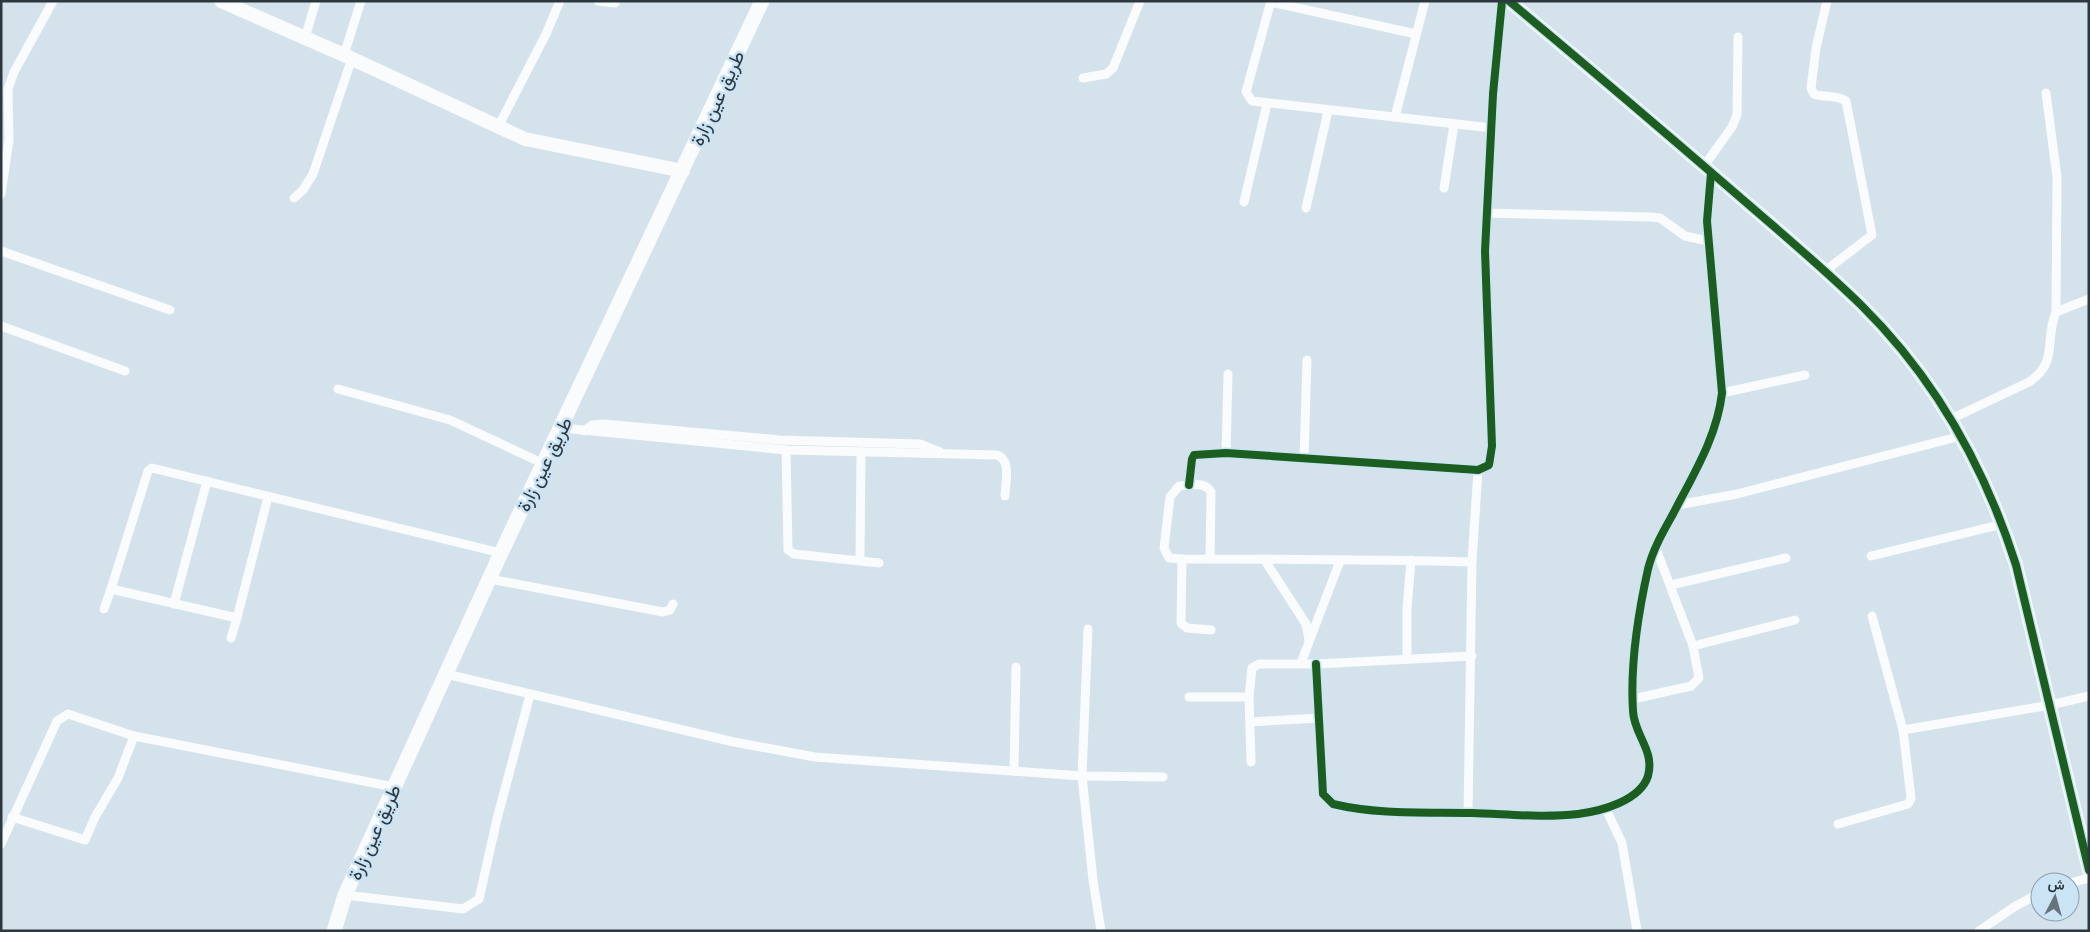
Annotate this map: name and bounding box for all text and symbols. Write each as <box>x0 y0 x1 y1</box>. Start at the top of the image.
street label: طريق عين زارة <box>685 47 749 149</box>
street label: طريق عين زارة <box>511 413 577 515</box>
street label: طريق عين زارة <box>342 780 406 884</box>
north arrow <box>2030 872 2080 922</box>
text: ش <box>2047 874 2066 894</box>

